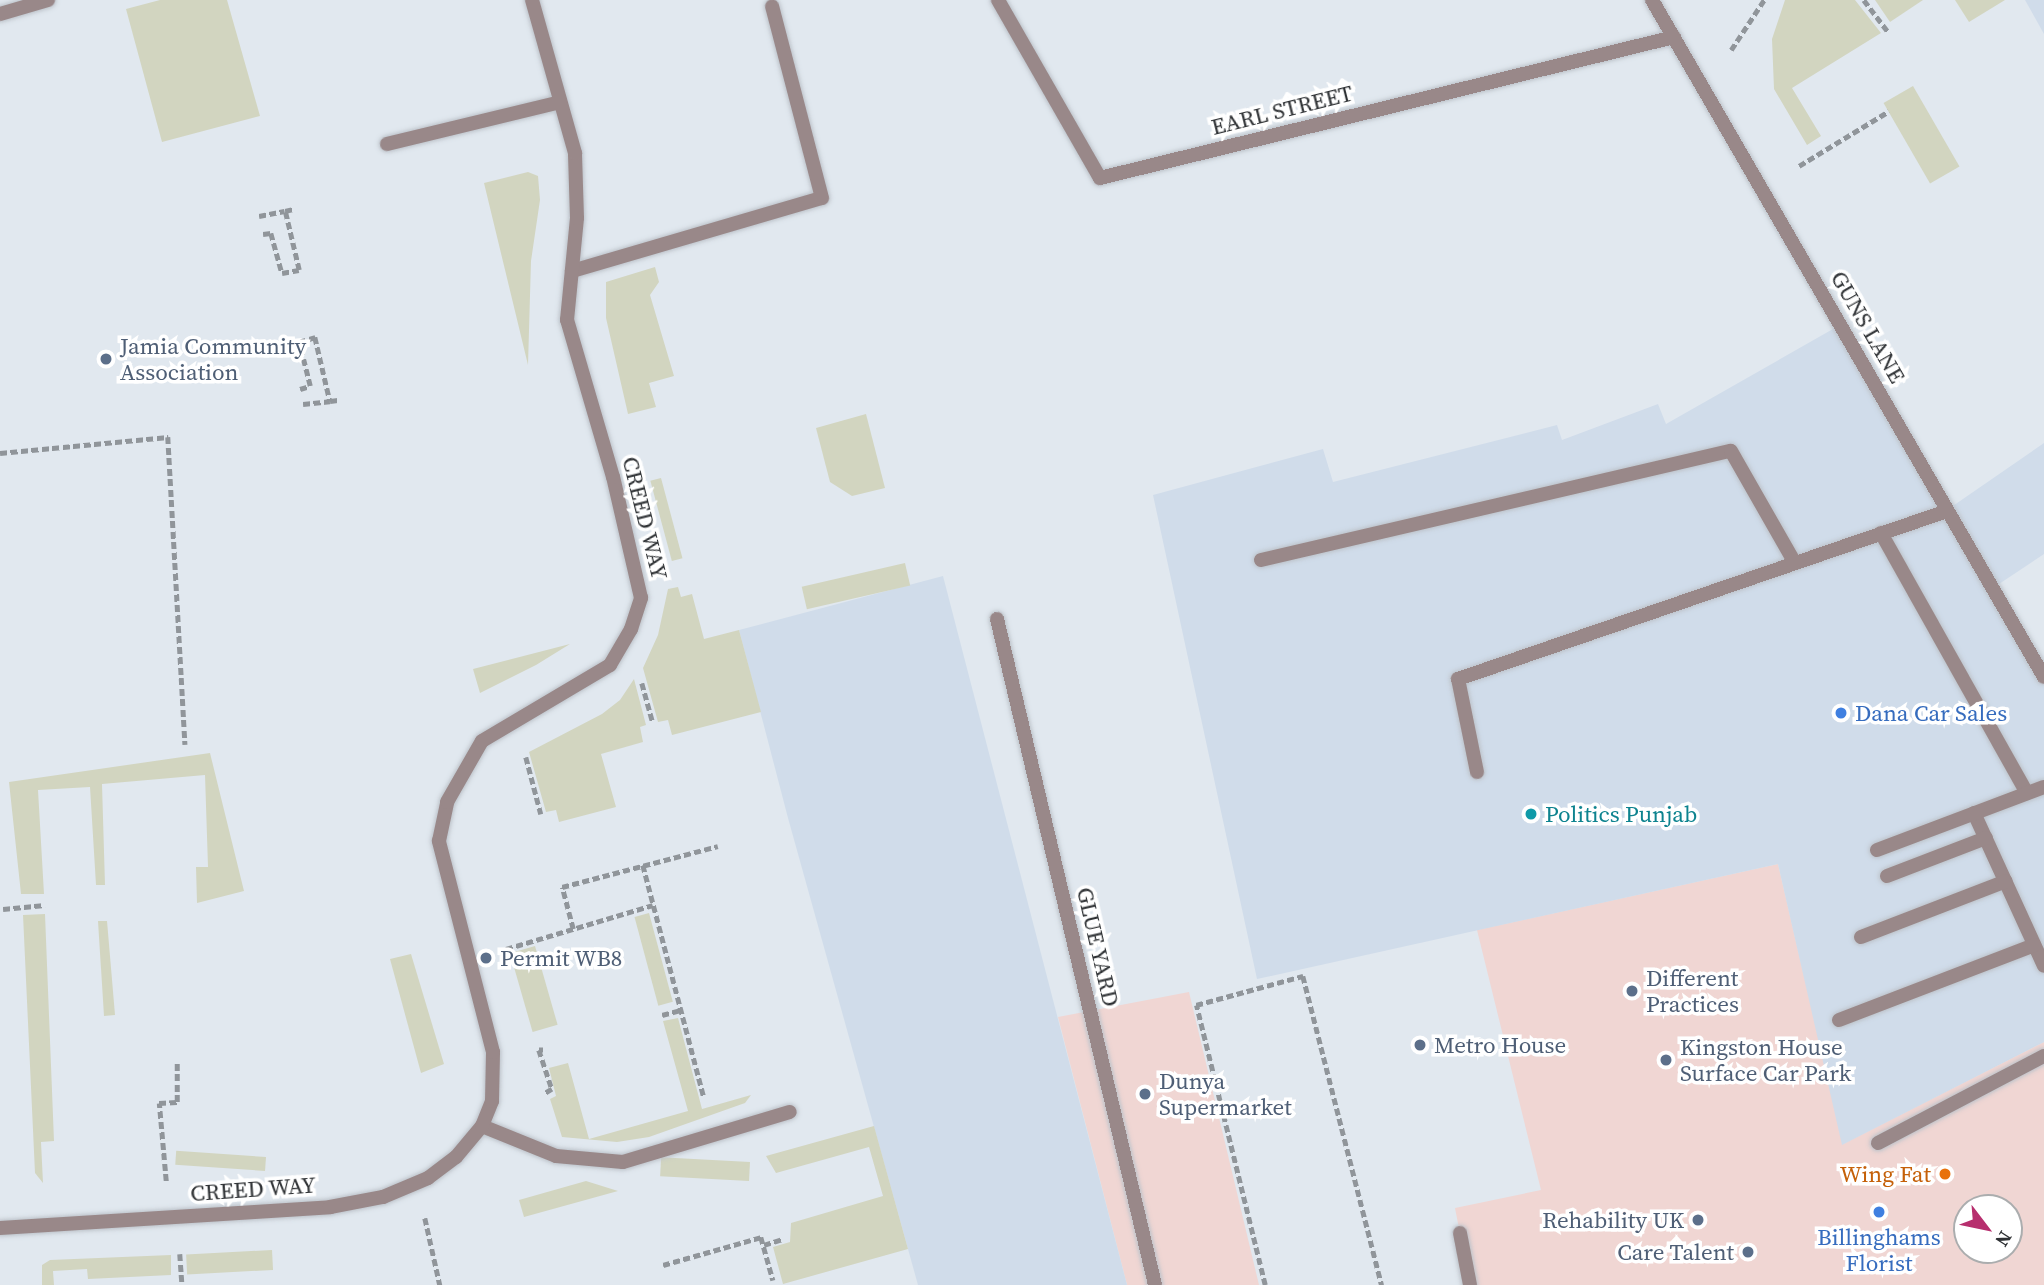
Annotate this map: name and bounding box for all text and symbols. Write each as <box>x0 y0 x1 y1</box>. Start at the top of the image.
street label: EARL STREET <box>1208 79 1356 141</box>
street label: GUNS LANE <box>1825 266 1911 388</box>
place label: Jamia Community Association <box>120 332 306 386</box>
marker: Jamia Community Association <box>98 351 114 367</box>
street label: CREED WAY <box>616 453 674 583</box>
place label: Dana Car Sales <box>1855 699 2007 727</box>
marker: Dana Car Sales <box>1833 705 1849 721</box>
place label: Politics Punjab <box>1545 800 1697 828</box>
marker: Politics Punjab <box>1523 806 1539 822</box>
street label: GLUE YARD <box>1071 884 1125 1010</box>
place label: Permit WB8 <box>500 944 623 972</box>
marker: Permit WB8 <box>478 950 494 966</box>
place label: Different Practices <box>1646 964 1739 1018</box>
marker: Different Practices <box>1624 983 1640 999</box>
place label: Metro House <box>1434 1031 1566 1059</box>
place label: Kingston House Surface Car Park <box>1680 1033 1851 1087</box>
marker: Metro House <box>1412 1037 1428 1053</box>
marker: Kingston House Surface Car Park <box>1658 1052 1674 1068</box>
place label: Dunya Supermarket <box>1159 1067 1292 1121</box>
marker: Dunya Supermarket <box>1137 1086 1153 1102</box>
place label: Wing Fat <box>1840 1160 1931 1188</box>
marker: Wing Fat <box>1937 1166 1953 1182</box>
street label: CREED WAY <box>189 1171 317 1207</box>
north arrow <box>1953 1194 2023 1264</box>
marker: Billinghams Florist <box>1871 1204 1887 1220</box>
place label: Rehability UK <box>1542 1206 1684 1234</box>
marker: Rehability UK <box>1690 1212 1706 1228</box>
place label: Billinghams Florist <box>1817 1223 1941 1277</box>
text: N <box>1989 1226 2019 1252</box>
place label: Care Talent <box>1617 1238 1734 1266</box>
marker: Care Talent <box>1740 1244 1756 1260</box>

